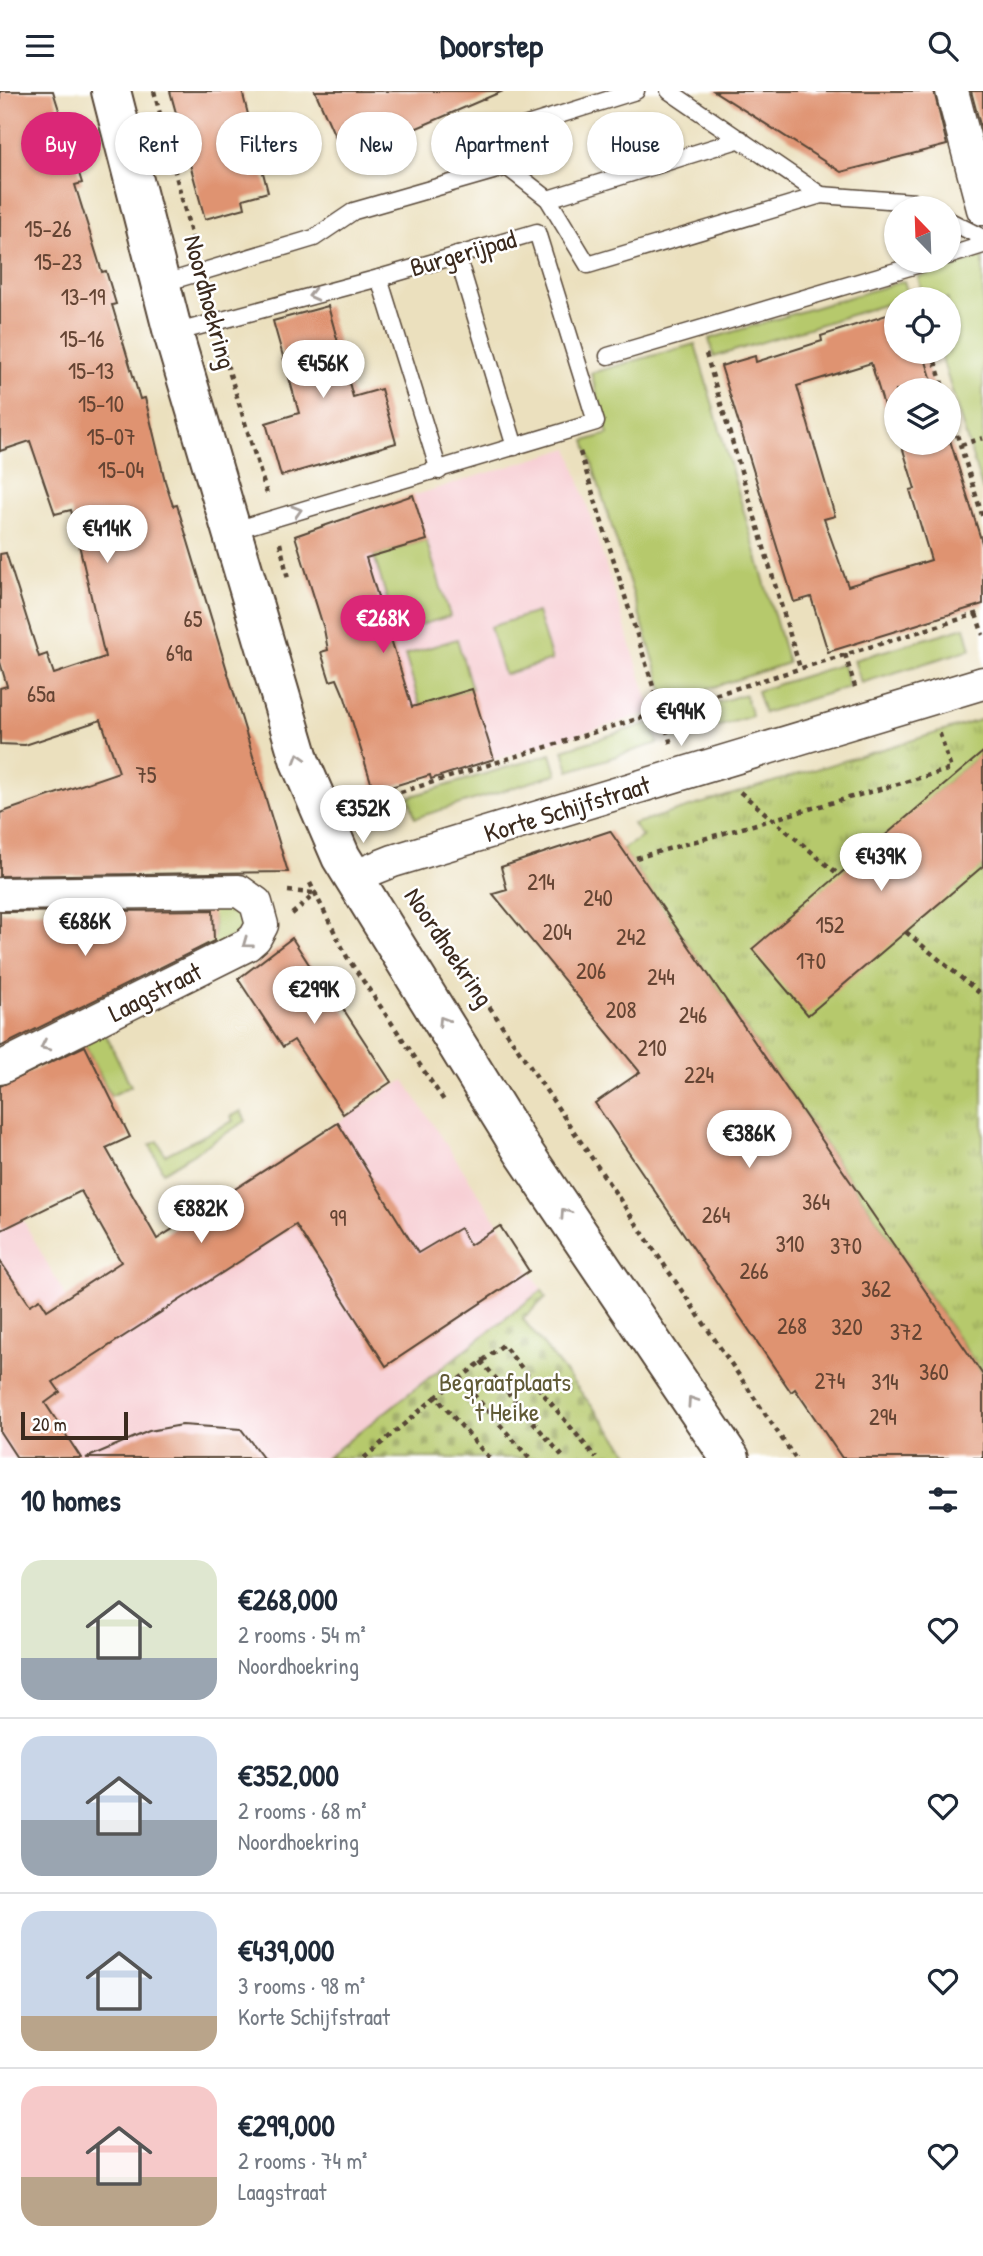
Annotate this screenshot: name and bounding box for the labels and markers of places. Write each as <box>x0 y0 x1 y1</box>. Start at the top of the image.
pin: €456K <box>274 341 372 400</box>
pin: €414K <box>58 505 156 565</box>
pin: €268K <box>334 595 432 655</box>
pin: €494K <box>632 689 730 748</box>
pin: €352K <box>314 785 412 845</box>
pin: €439K <box>832 833 930 893</box>
pin: €686K <box>36 899 134 958</box>
pin: €299K <box>265 967 363 1026</box>
pin: €386K <box>700 1111 798 1170</box>
pin: €882K <box>152 1185 250 1245</box>

